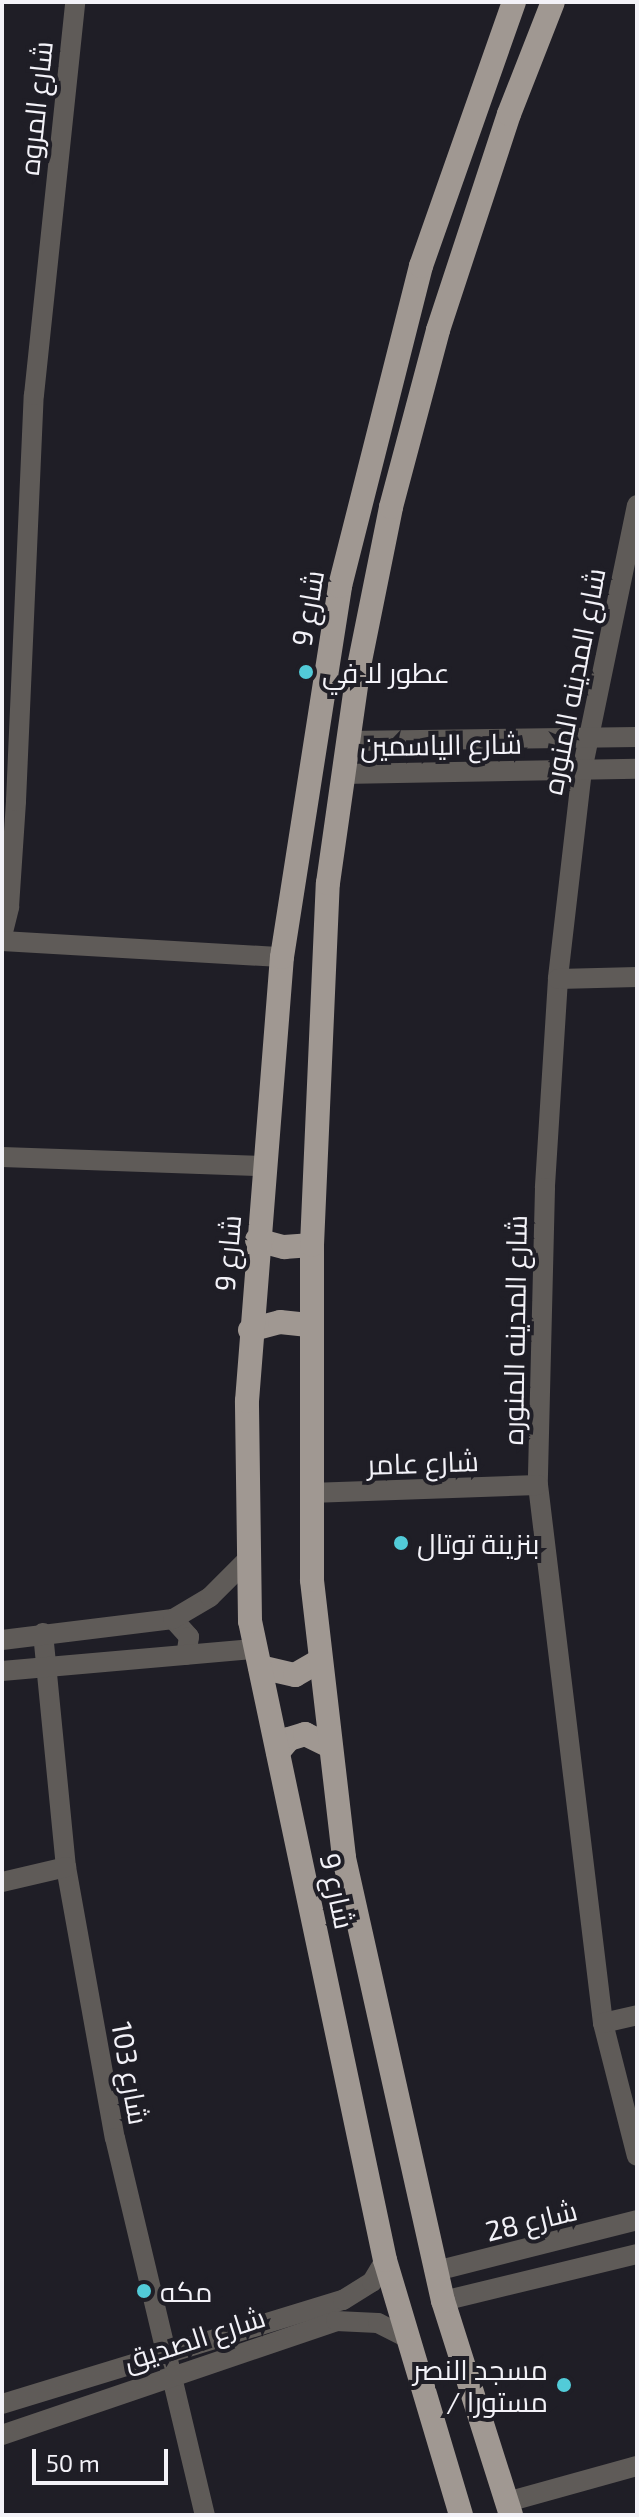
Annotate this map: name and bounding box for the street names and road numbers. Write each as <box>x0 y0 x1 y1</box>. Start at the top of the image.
street label: شارع المروه <box>11 39 59 177</box>
street label: شارع المدينه المنوره <box>535 565 611 797</box>
street label: شارع 9 <box>284 567 330 649</box>
street label: شارع الياسمين <box>360 726 522 762</box>
street label: شارع 9 <box>207 1213 247 1293</box>
street label: شارع المدينه المنوره <box>495 1215 533 1445</box>
street label: شارع عامر <box>367 1443 479 1481</box>
street label: شارع 9 <box>314 1850 362 1932</box>
street label: شارع 103 <box>105 2019 157 2127</box>
street label: شارع 28 <box>482 2192 580 2248</box>
street label: شارع الصديق <box>119 2299 269 2377</box>

